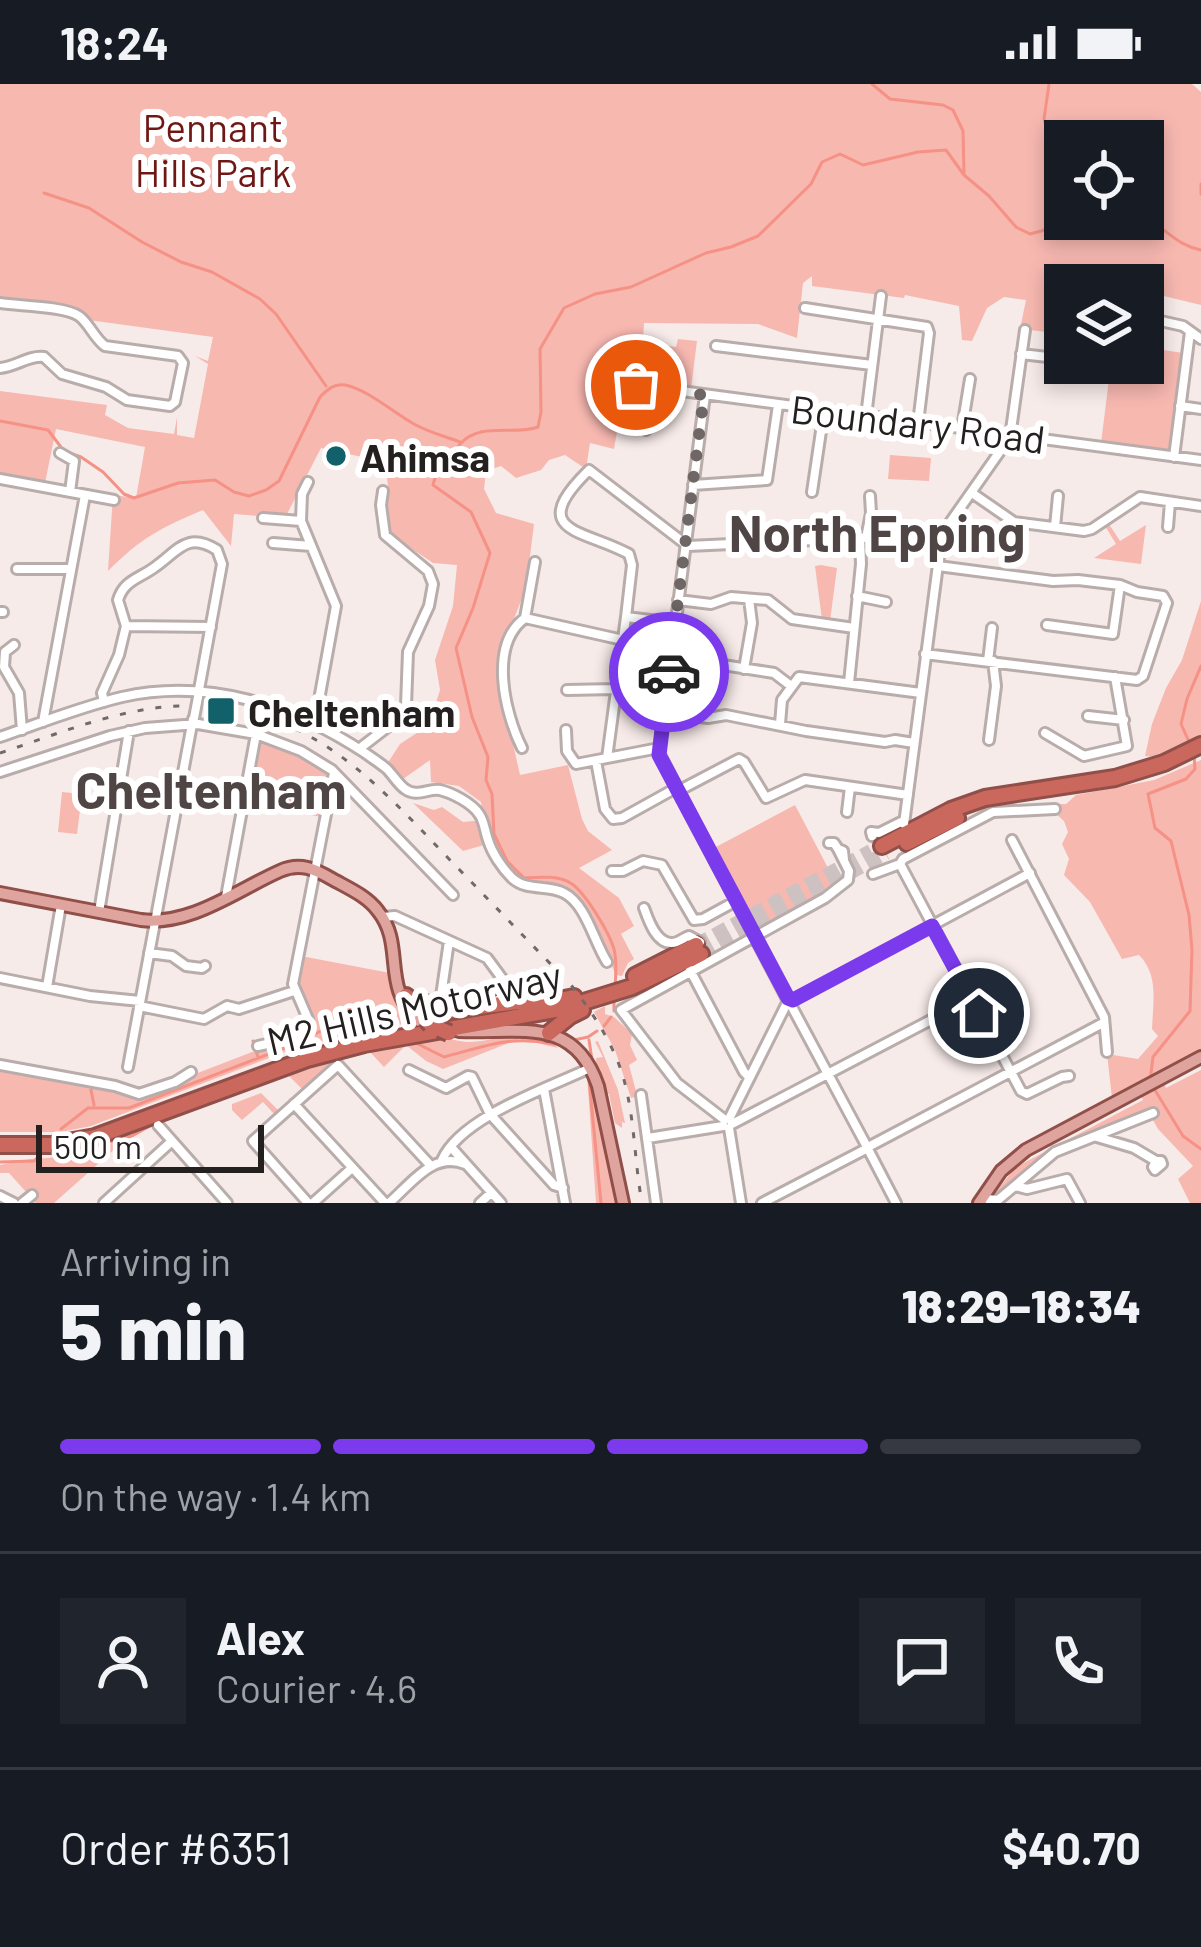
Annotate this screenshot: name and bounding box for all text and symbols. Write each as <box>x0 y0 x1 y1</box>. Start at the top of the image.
text: 18:24 <box>60 15 169 69</box>
park label: Pennant Hills Park <box>135 103 291 195</box>
map controls <box>1044 120 1164 384</box>
button: locate <box>1044 120 1164 240</box>
button: layers <box>1044 264 1164 384</box>
pin <box>585 334 687 436</box>
icon: bag <box>603 352 669 418</box>
street label: Boundary Road <box>788 384 1048 462</box>
place label: Ahimsa <box>360 433 490 480</box>
marker: Ahimsa <box>323 443 349 469</box>
district label: North Epping <box>729 501 1025 563</box>
courier <box>609 612 729 732</box>
icon: car <box>636 639 702 705</box>
place label: Cheltenham <box>248 688 455 735</box>
marker: Cheltenham <box>205 695 237 727</box>
district label: Cheltenham <box>75 758 347 819</box>
street label: M2 Hills Motorway <box>262 950 566 1064</box>
pin <box>928 962 1030 1064</box>
icon: home <box>946 980 1012 1046</box>
scale bar <box>36 1119 264 1172</box>
text: 500 m <box>54 1126 142 1166</box>
text: Arriving in <box>60 1237 231 1284</box>
text: 18:29–18:34 <box>902 1278 1141 1332</box>
text: 5 min <box>60 1282 247 1376</box>
text: On the way · 1.4 km <box>60 1472 371 1519</box>
button: person <box>60 1598 186 1724</box>
button: chat <box>859 1598 985 1724</box>
button: phone <box>1015 1598 1141 1724</box>
text: Alex <box>216 1610 305 1664</box>
text: Courier · 4.6 <box>216 1664 417 1711</box>
text: Order #6351 <box>60 1820 292 1874</box>
text: $40.70 <box>1002 1820 1141 1874</box>

